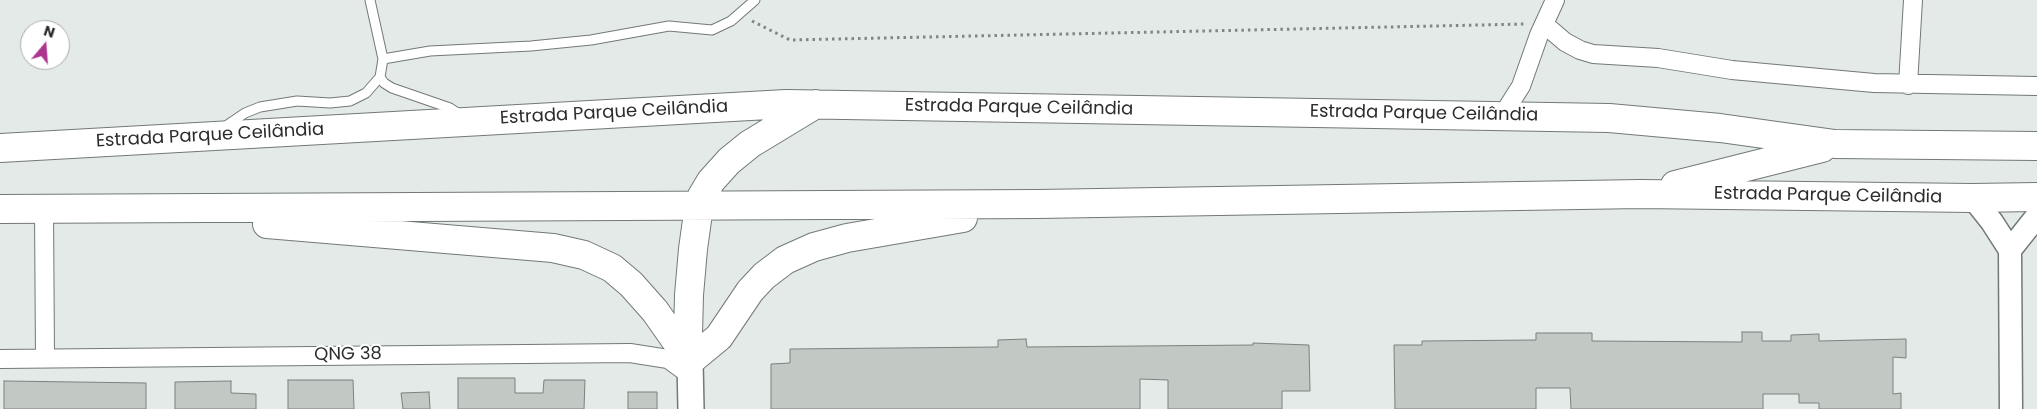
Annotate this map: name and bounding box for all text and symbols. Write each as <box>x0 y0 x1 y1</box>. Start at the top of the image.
north arrow <box>20 20 70 70</box>
text: N <box>41 21 57 43</box>
street label: Estrada Parque Ceilândia <box>905 95 1133 121</box>
street label: Estrada Parque Ceilândia <box>499 96 729 130</box>
street label: Estrada Parque Ceilândia <box>1310 101 1538 127</box>
street label: Estrada Parque Ceilândia <box>95 119 325 153</box>
street label: Estrada Parque Ceilândia <box>1714 183 1942 209</box>
street label: QNG 38 <box>314 344 382 366</box>

